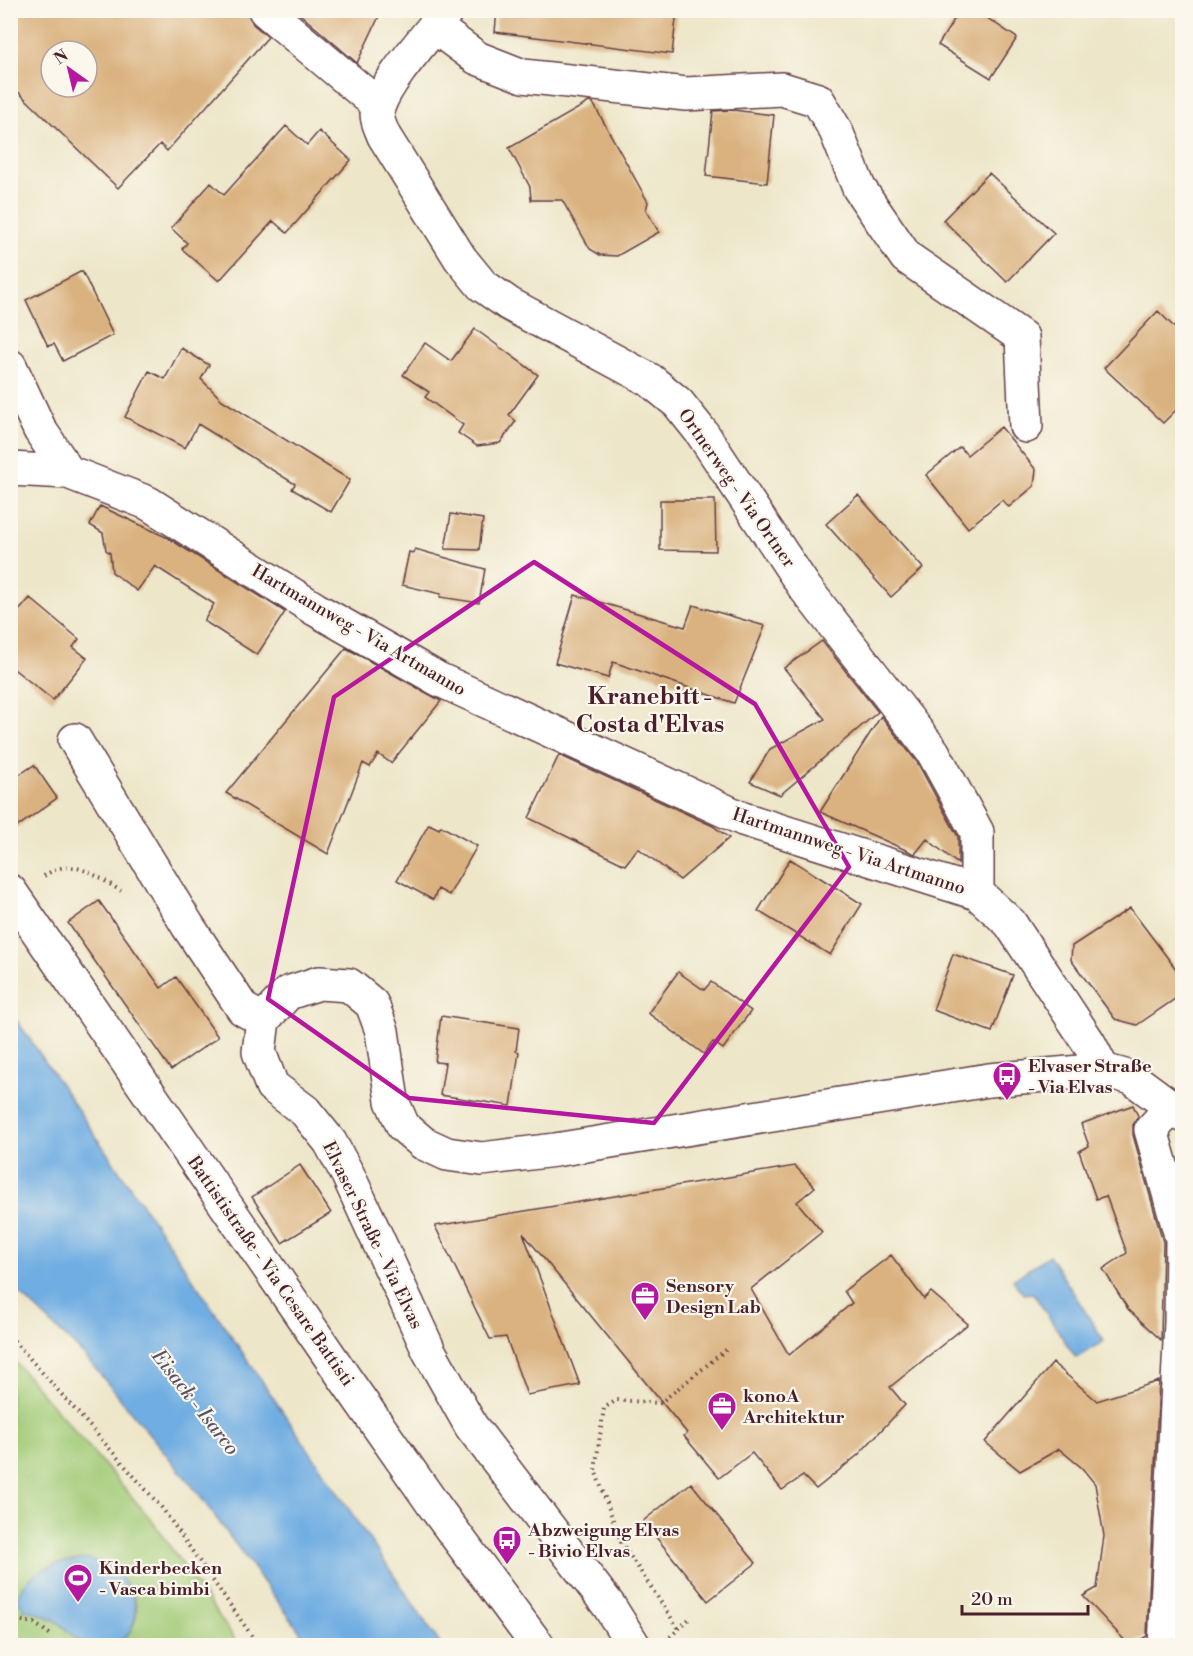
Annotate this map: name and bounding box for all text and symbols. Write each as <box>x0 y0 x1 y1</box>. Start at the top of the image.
north arrow <box>39 39 99 99</box>
text: N <box>50 45 72 69</box>
street label: Ortnerweg - Via Ortner <box>673 404 800 573</box>
street label: Hartmannweg - Via Artmanno <box>247 560 470 701</box>
district label: Kranebitt - Costa d'Elvas <box>576 682 724 740</box>
street label: Hartmannweg - Via Artmanno <box>729 803 968 900</box>
place label: Elvaser Straße - Via Elvas <box>1028 1055 1152 1099</box>
bus stop icon: Elvaser Straße - Via Elvas <box>991 1060 1023 1102</box>
street label: Elvaser Straße - Via Elvas <box>317 1138 428 1333</box>
street label: Battististraße - Via Cesare Battisti <box>181 1151 359 1391</box>
place label: Sensory Design Lab <box>666 1275 761 1319</box>
office icon: Sensory Design Lab <box>629 1280 661 1322</box>
water label: Eisack - Isarco <box>145 1344 244 1461</box>
place label: konoA Architektur <box>742 1385 845 1429</box>
office icon: konoA Architektur <box>706 1390 738 1432</box>
place label: Abzweigung Elvas - Bivio Elvas <box>527 1519 680 1563</box>
bus stop icon: Abzweigung Elvas - Bivio Elvas <box>491 1524 523 1566</box>
place label: Kinderbecken - Vasca bimbi <box>99 1557 222 1601</box>
sports icon: Kinderbecken - Vasca bimbi <box>62 1562 94 1604</box>
scale bar <box>962 1578 1088 1616</box>
text: 20 m <box>971 1588 1013 1611</box>

